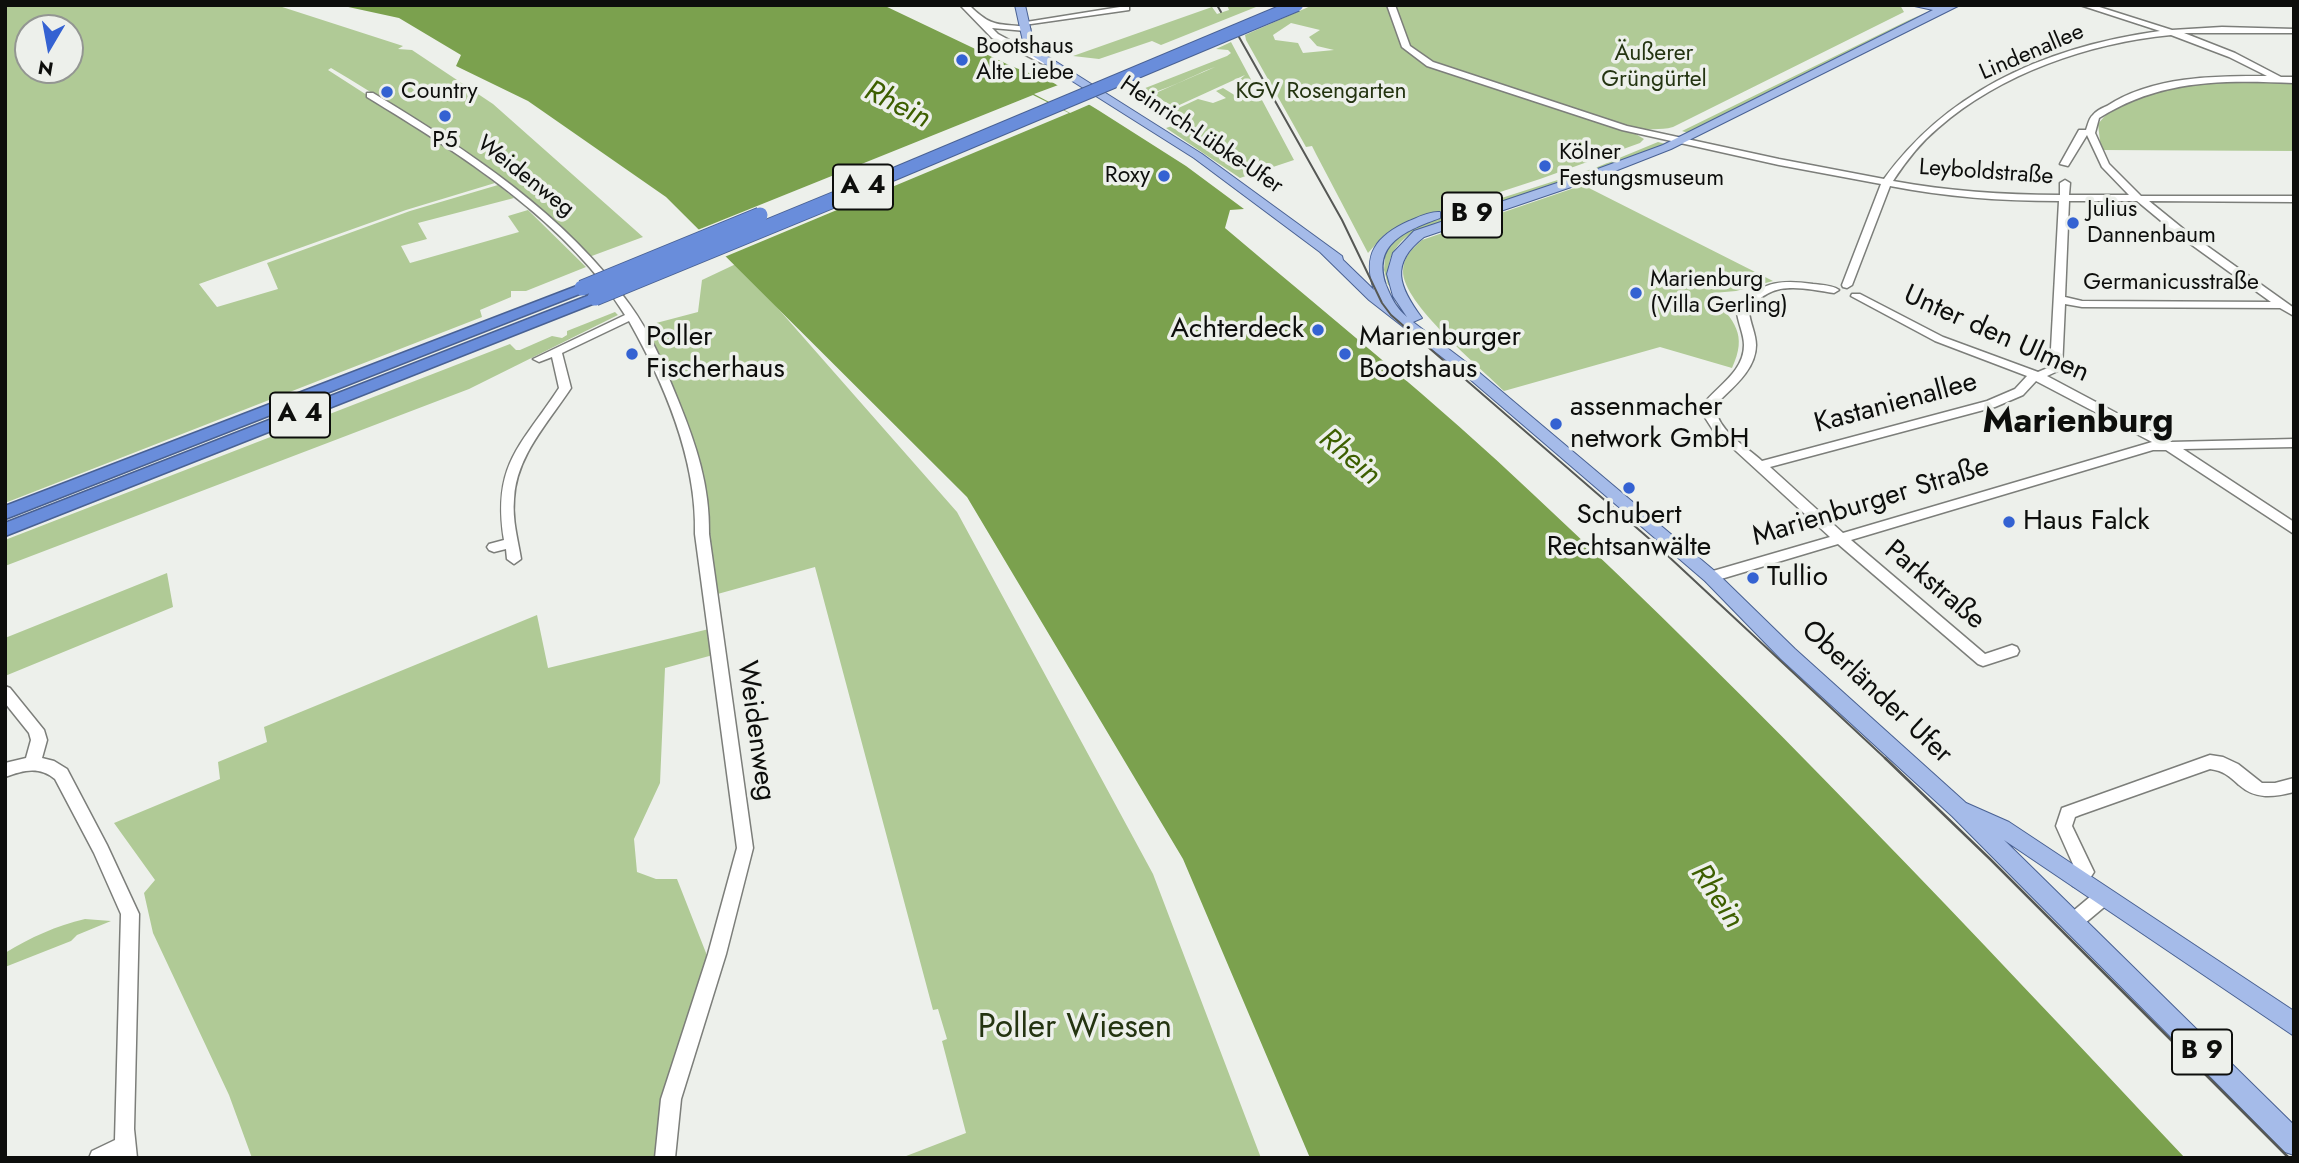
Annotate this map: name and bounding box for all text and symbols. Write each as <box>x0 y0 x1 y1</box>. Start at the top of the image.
north arrow <box>14 14 84 84</box>
street label: Lindenallee <box>1976 19 2088 87</box>
place label: Bootshaus Alte Liebe <box>976 33 1074 87</box>
park label: Äußerer Grüngürtel <box>1601 40 1707 94</box>
marker: Bootshaus Alte Liebe <box>954 52 970 68</box>
text: N <box>36 54 55 83</box>
street label: Heinrich-Lübke-Ufer <box>1114 71 1288 201</box>
water label: Rhein <box>858 74 936 138</box>
place label: Country <box>401 78 478 106</box>
park label: KGV Rosengarten <box>1235 78 1407 106</box>
marker: Country <box>379 84 395 100</box>
marker: P5 <box>437 108 453 124</box>
place label: P5 <box>432 127 458 155</box>
street label: Weidenweg <box>471 130 579 224</box>
place label: Kölner Festungsmuseum <box>1559 139 1724 193</box>
street label: Leyboldstraße <box>1918 155 2054 191</box>
marker: Kölner Festungsmuseum <box>1537 158 1553 174</box>
place label: Roxy <box>1105 162 1150 190</box>
road number: A 4 <box>833 164 893 210</box>
marker: Roxy <box>1156 168 1172 184</box>
road number: B 9 <box>1442 192 1502 238</box>
place label: Julius Dannenbaum <box>2087 196 2216 250</box>
marker: Julius Dannenbaum <box>2065 215 2081 231</box>
place label: Marienburg (Villa Gerling) <box>1650 266 1788 320</box>
street label: Germanicusstraße <box>2083 269 2259 297</box>
street label: Unter den Ulmen <box>1898 279 2094 391</box>
marker: Marienburg (Villa Gerling) <box>1628 285 1644 301</box>
place label: Achterdeck <box>1171 313 1304 347</box>
place label: Poller Fischerhaus <box>646 321 785 387</box>
place label: Marienburger Bootshaus <box>1359 321 1521 387</box>
marker: Achterdeck <box>1310 322 1326 338</box>
marker: Poller Fischerhaus <box>624 346 640 362</box>
marker: Marienburger Bootshaus <box>1337 346 1353 362</box>
street label: Kastanienallee <box>1811 366 1981 442</box>
place label: assenmacher network GmbH <box>1570 391 1750 457</box>
road number: A 4 <box>270 392 330 438</box>
district label: Marienburg <box>1982 403 2174 445</box>
marker: assenmacher network GmbH <box>1548 416 1564 432</box>
water label: Rhein <box>1311 422 1387 494</box>
street label: Marienburger Straße <box>1749 451 1993 555</box>
marker: Schubert Rechtsanwälte <box>1621 480 1637 496</box>
place label: Schubert Rechtsanwälte <box>1547 499 1711 565</box>
place label: Haus Falck <box>2023 505 2150 539</box>
marker: Haus Falck <box>2001 514 2017 530</box>
street label: Parkstraße <box>1877 534 1991 638</box>
place label: Tullio <box>1767 561 1828 595</box>
marker: Tullio <box>1745 570 1761 586</box>
street label: Oberländer Ufer <box>1793 614 1959 772</box>
street label: Weidenweg <box>729 659 781 803</box>
water label: Rhein <box>1682 858 1750 936</box>
park label: Poller Wiesen <box>978 1009 1172 1049</box>
road number: B 9 <box>2172 1030 2232 1074</box>

